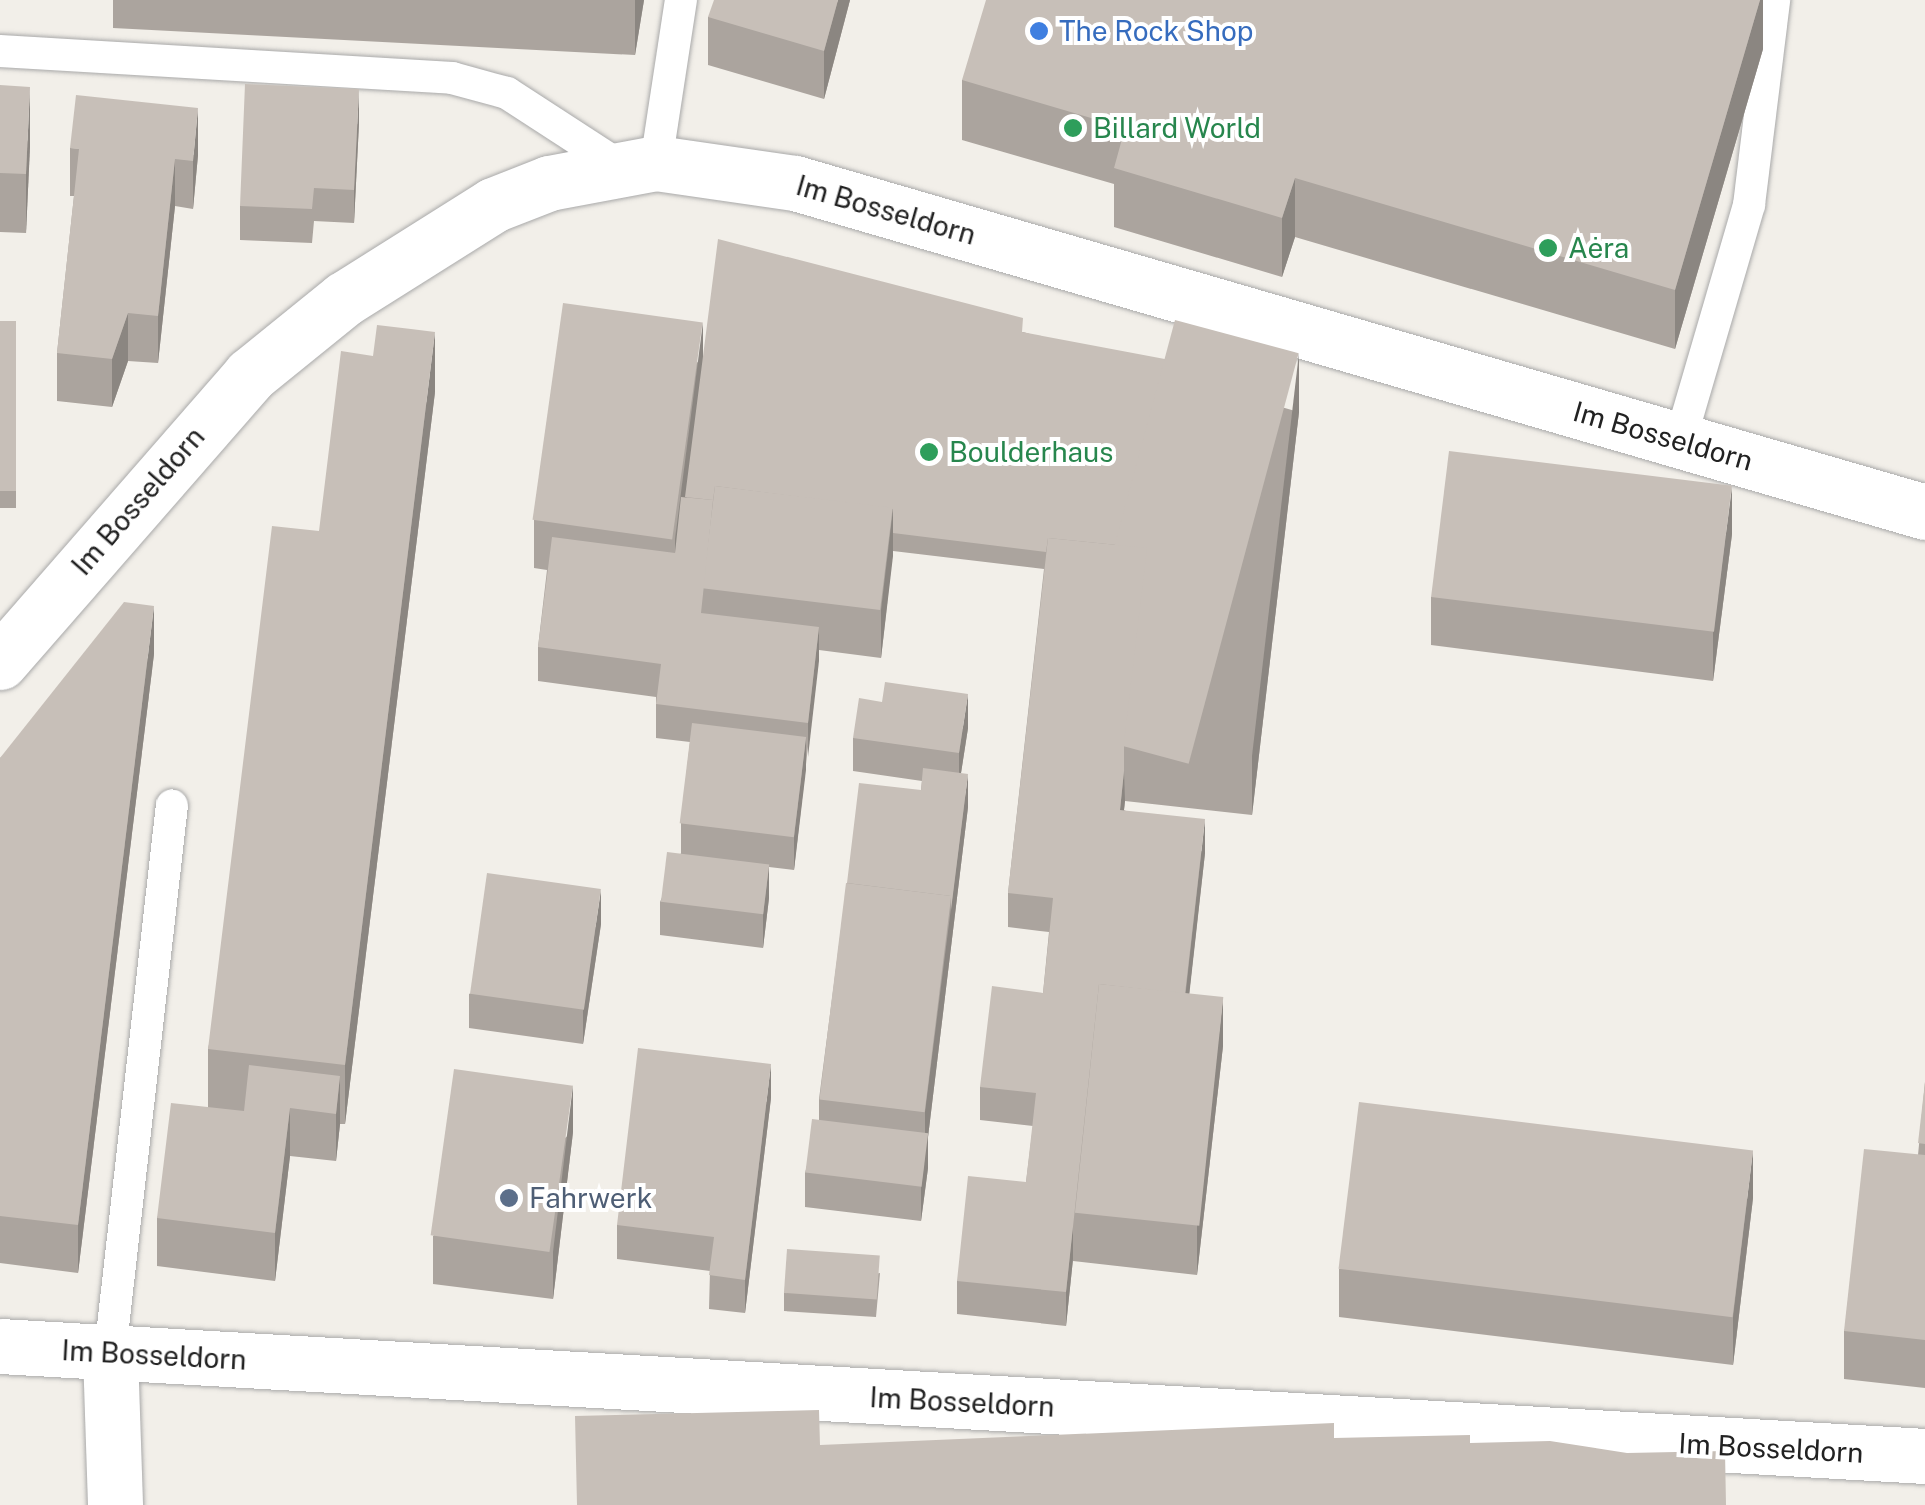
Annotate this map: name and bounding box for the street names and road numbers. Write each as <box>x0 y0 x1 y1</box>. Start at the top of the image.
street label: Im Bosseldorn <box>792 168 980 252</box>
street label: Im Bosseldorn <box>1569 394 1757 478</box>
street label: Im Bosseldorn <box>65 420 211 582</box>
street label: Im Bosseldorn <box>61 1333 247 1377</box>
street label: Im Bosseldorn <box>869 1380 1055 1424</box>
street label: Im Bosseldorn <box>1678 1426 1864 1470</box>

